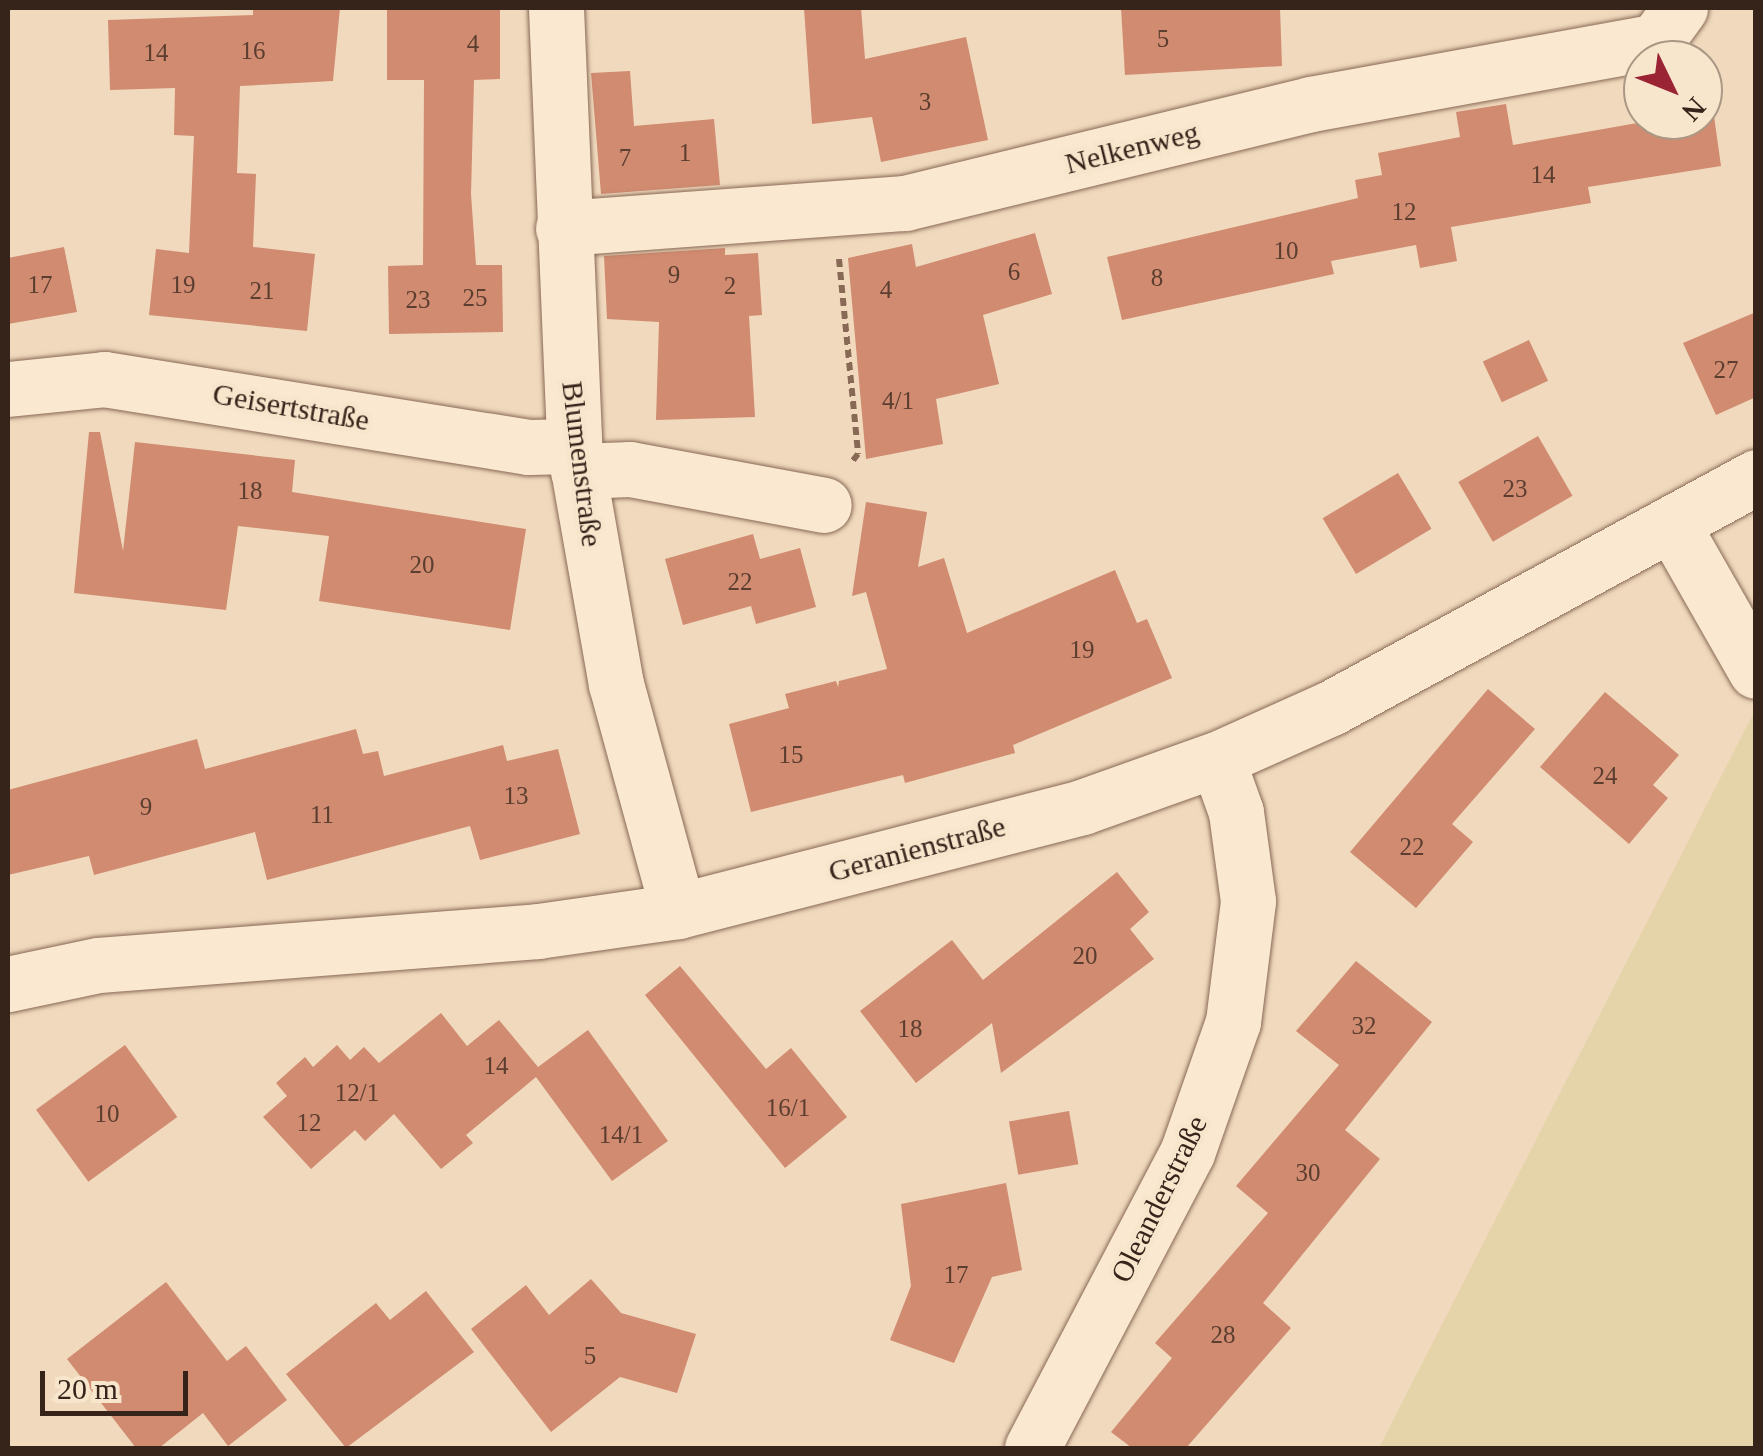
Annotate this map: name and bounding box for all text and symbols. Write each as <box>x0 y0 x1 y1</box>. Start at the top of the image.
house number: 5 <box>1157 24 1169 54</box>
house number: 4 <box>467 29 479 59</box>
house number: 16 <box>240 36 266 66</box>
house number: 14 <box>144 38 168 68</box>
north arrow <box>1623 40 1723 140</box>
house number: 3 <box>919 87 931 117</box>
text: N <box>1676 91 1712 127</box>
street label: Nelkenweg <box>1061 114 1203 182</box>
house number: 1 <box>679 138 691 168</box>
house number: 7 <box>619 143 631 173</box>
house number: 14 <box>1530 160 1556 190</box>
house number: 12 <box>1392 197 1416 227</box>
house number: 10 <box>1274 236 1298 266</box>
house number: 6 <box>1008 257 1020 287</box>
house number: 9 <box>668 260 680 290</box>
house number: 8 <box>1151 263 1163 293</box>
house number: 17 <box>28 270 52 300</box>
house number: 19 <box>170 270 196 300</box>
house number: 2 <box>724 271 736 301</box>
house number: 4 <box>880 275 892 305</box>
house number: 21 <box>250 276 274 306</box>
house number: 25 <box>462 283 488 313</box>
house number: 23 <box>406 285 430 315</box>
house number: 27 <box>1714 355 1738 385</box>
street label: Geisertstraße <box>210 376 372 438</box>
street label: Blumenstraße <box>554 379 610 549</box>
house number: 4/1 <box>882 386 914 416</box>
house number: 23 <box>1502 474 1528 504</box>
house number: 18 <box>238 476 262 506</box>
house number: 20 <box>410 550 434 580</box>
house number: 22 <box>728 567 752 597</box>
house number: 19 <box>1070 635 1094 665</box>
house number: 15 <box>778 740 804 770</box>
house number: 24 <box>1592 761 1618 791</box>
house number: 13 <box>504 781 528 811</box>
house number: 9 <box>140 792 152 822</box>
house number: 11 <box>310 800 334 830</box>
street label: Geranienstraße <box>825 808 1009 890</box>
house number: 22 <box>1400 832 1424 862</box>
house number: 20 <box>1072 941 1098 971</box>
house number: 32 <box>1352 1011 1376 1041</box>
house number: 18 <box>898 1014 922 1044</box>
house number: 14 <box>484 1051 508 1081</box>
house number: 12/1 <box>335 1078 379 1108</box>
house number: 16/1 <box>766 1093 810 1123</box>
house number: 10 <box>94 1099 120 1129</box>
house number: 12 <box>296 1108 322 1138</box>
street label: Oleanderstraße <box>1103 1110 1215 1288</box>
house number: 14/1 <box>599 1120 643 1150</box>
house number: 30 <box>1296 1158 1320 1188</box>
house number: 17 <box>944 1260 968 1290</box>
house number: 28 <box>1210 1320 1236 1350</box>
house number: 5 <box>584 1341 596 1371</box>
scale bar <box>45 1351 192 1413</box>
text: 20 m <box>57 1372 118 1405</box>

